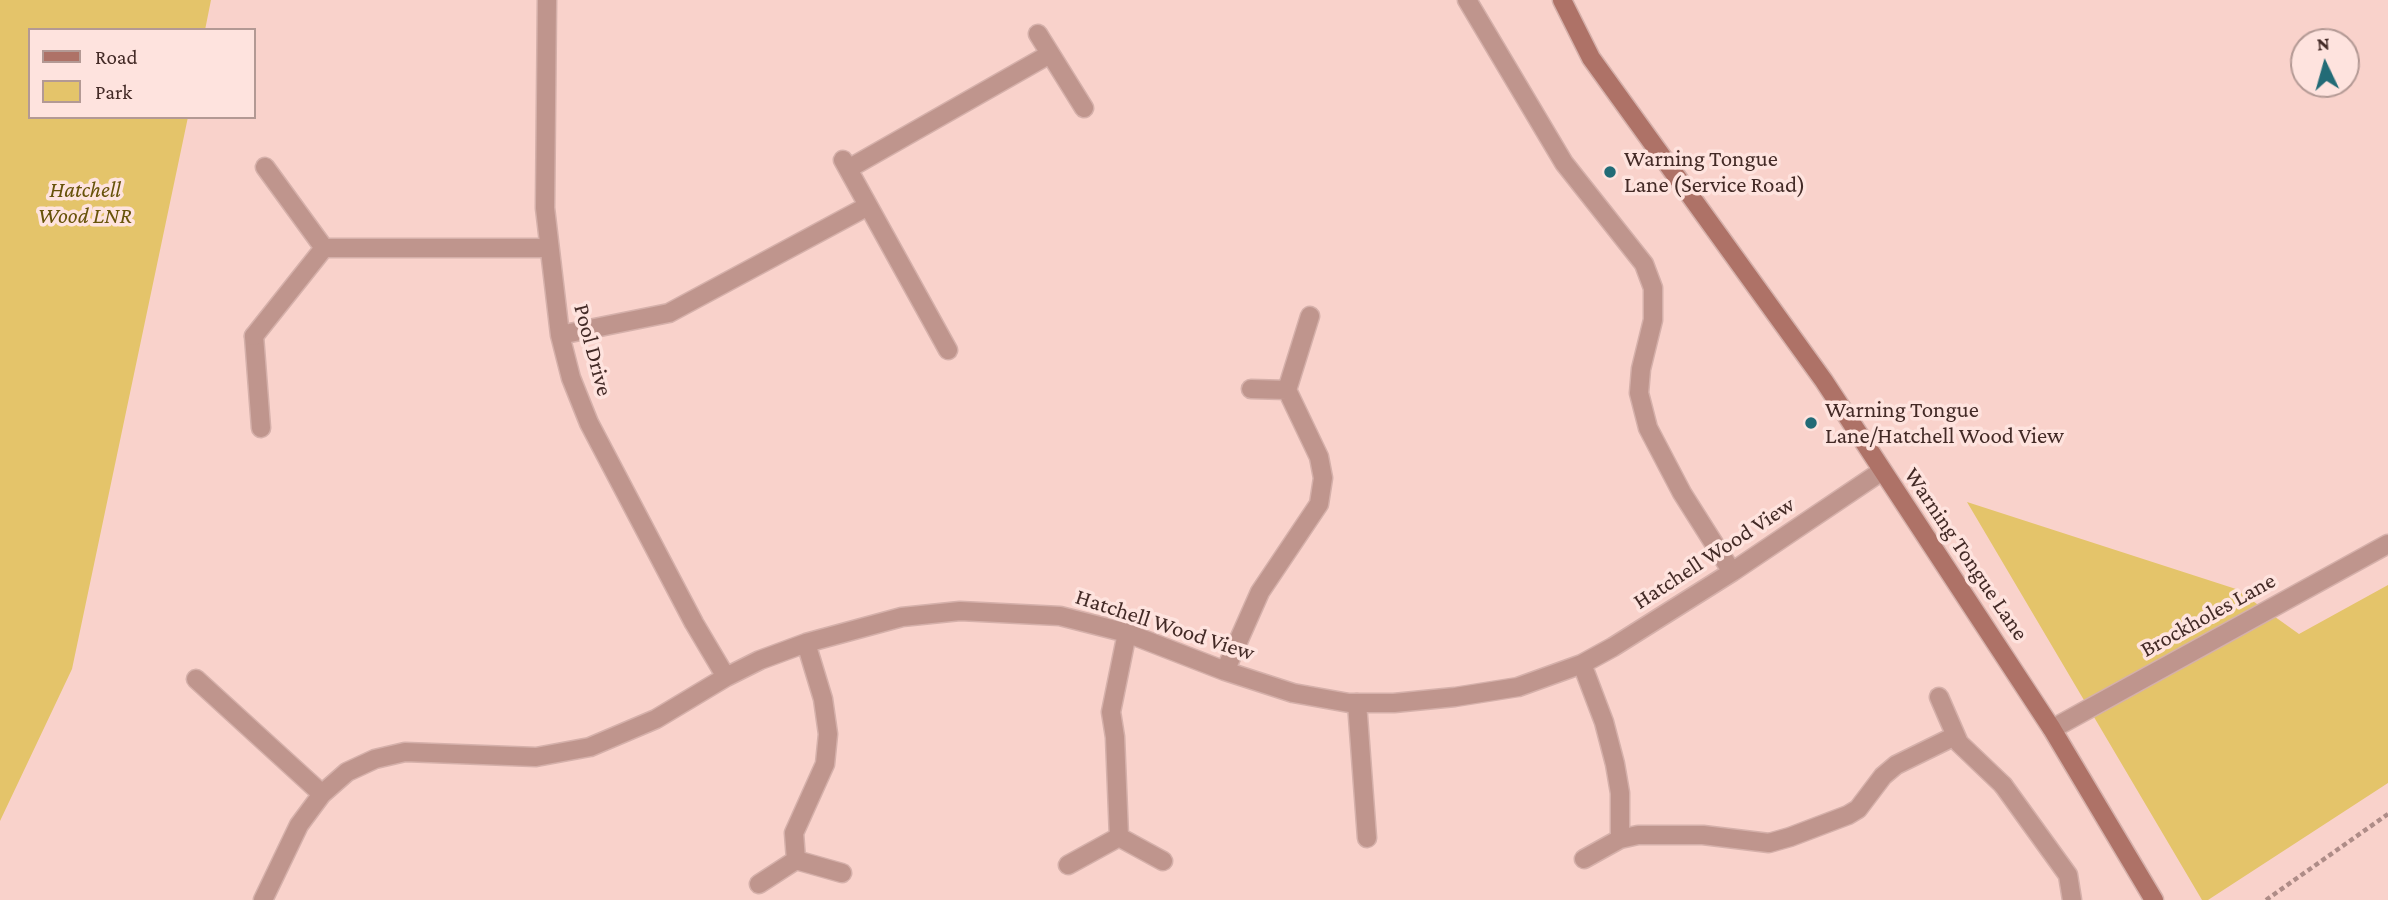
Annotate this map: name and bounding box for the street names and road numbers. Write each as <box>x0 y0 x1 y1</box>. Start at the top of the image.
street label: Pool Drive <box>567 301 619 399</box>
street label: Warning Tongue Lane <box>1898 462 2034 646</box>
street label: Hatchell Wood View <box>1628 491 1800 615</box>
street label: Brockholes Lane <box>2136 567 2280 663</box>
street label: Hatchell Wood View <box>1072 583 1258 667</box>

